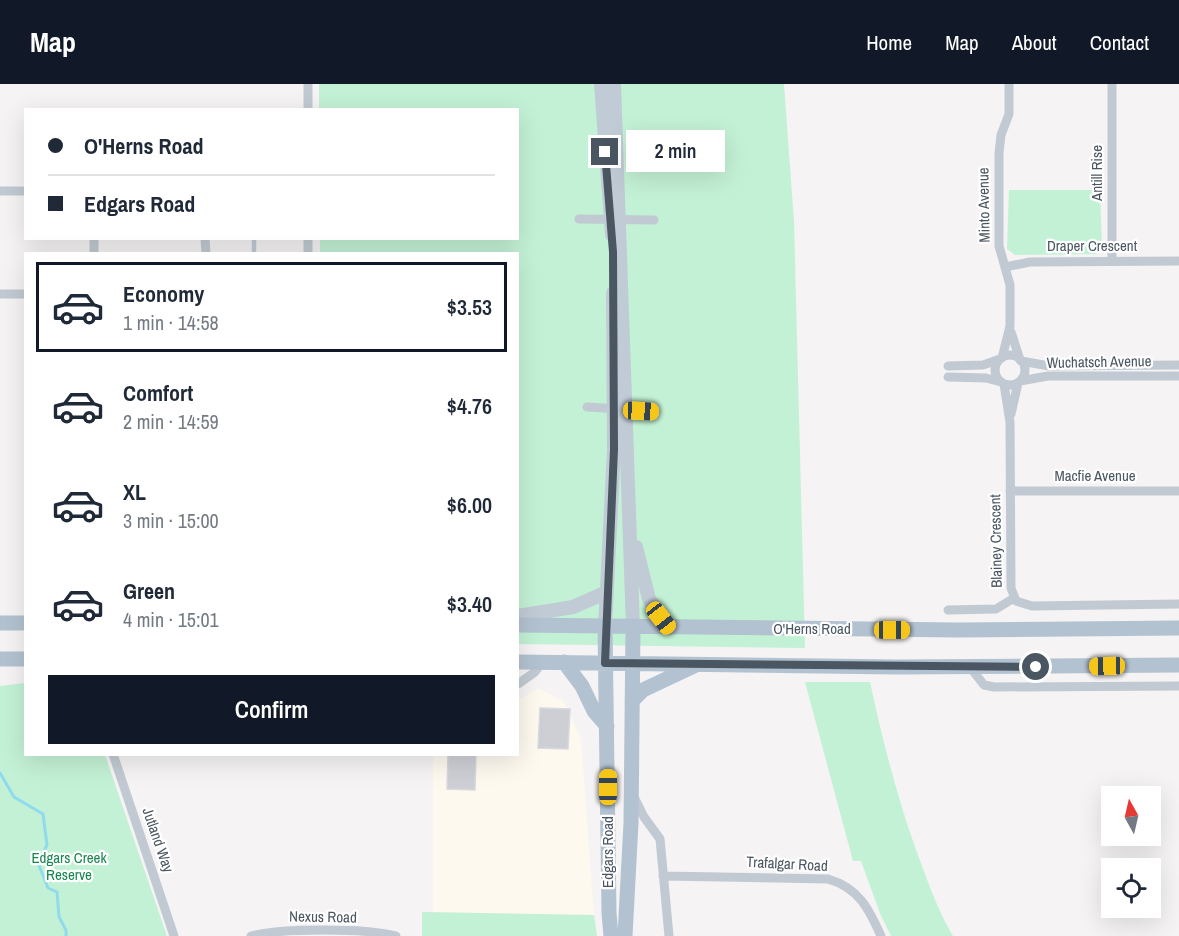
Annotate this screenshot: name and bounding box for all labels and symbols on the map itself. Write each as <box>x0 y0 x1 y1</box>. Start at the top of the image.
callout: 2 min <box>626 131 725 173</box>
route end <box>591 138 618 165</box>
street label: Antill Rise <box>1086 145 1107 202</box>
street label: Minto Avenue <box>972 167 995 243</box>
street label: Draper Crescent <box>1047 235 1138 256</box>
street label: Wuchatsch Avenue <box>1046 350 1152 373</box>
car <box>623 401 659 421</box>
street label: Macfie Avenue <box>1054 465 1136 486</box>
street label: Blainey Crescent <box>984 493 1007 588</box>
car <box>643 598 679 638</box>
street label: O'Herns Road <box>773 618 851 639</box>
car <box>874 621 910 639</box>
route start <box>1022 653 1049 680</box>
car <box>1089 657 1125 675</box>
car <box>599 769 617 805</box>
north arrow <box>1101 786 1161 846</box>
street label: Jutland Way <box>138 805 180 876</box>
street label: Edgars Road <box>597 816 618 888</box>
park label: Edgars Creek Reserve <box>31 847 107 885</box>
street label: Trafalgar Road <box>746 851 828 876</box>
street label: Nexus Road <box>289 905 357 928</box>

